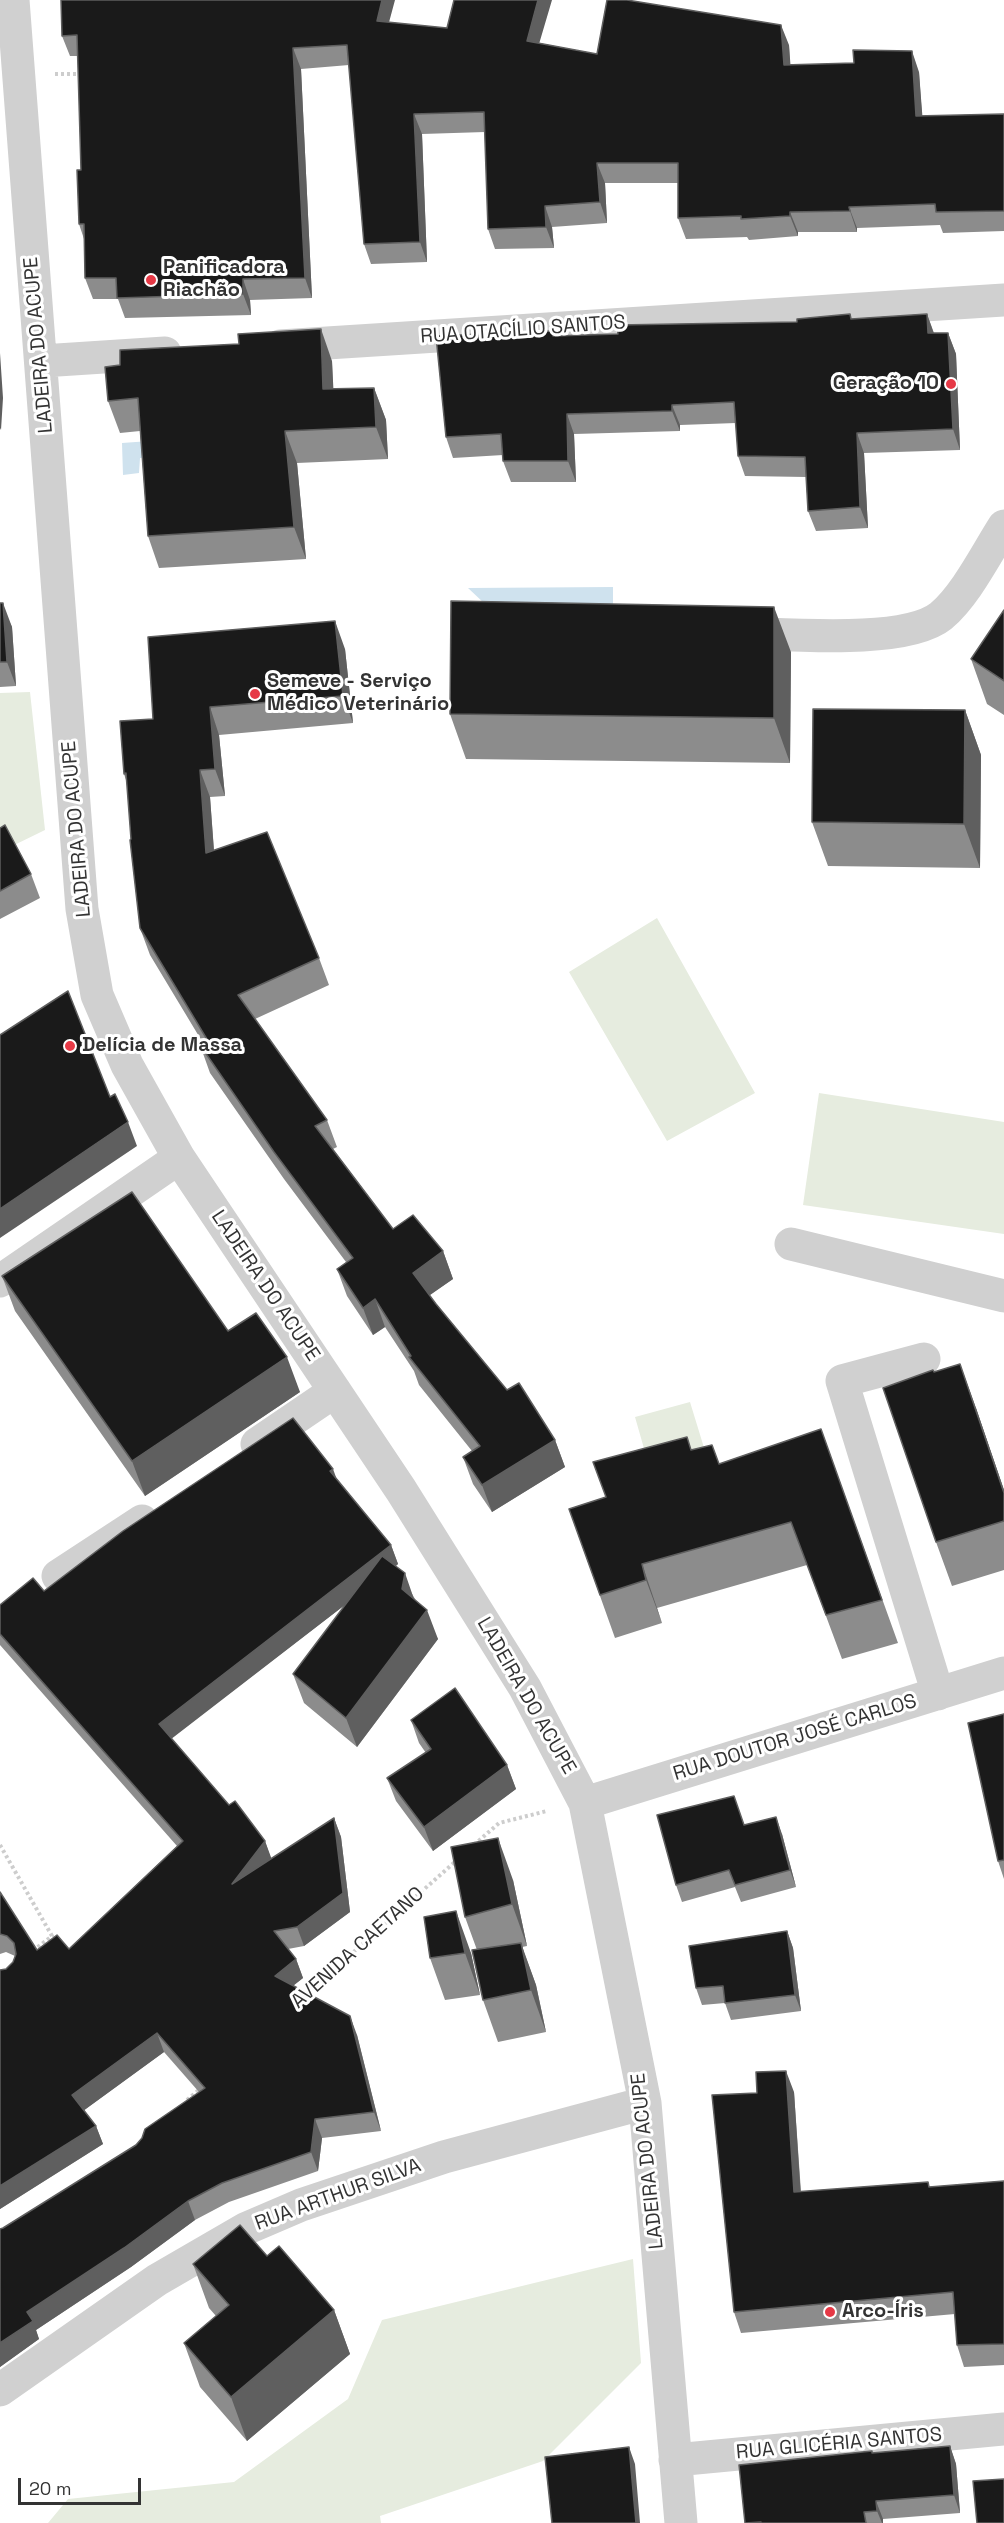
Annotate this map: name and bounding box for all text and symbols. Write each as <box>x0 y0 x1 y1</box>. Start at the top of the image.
street label: LADEIRA DO ACUPE <box>19 256 59 434</box>
place label: Panificadora Riachão <box>163 256 285 303</box>
marker: Panificadora Riachão <box>144 273 158 287</box>
street label: RUA OTACÍLIO SANTOS <box>420 311 626 349</box>
place label: Geração 10 <box>833 372 939 396</box>
marker: Geração 10 <box>944 377 958 391</box>
place label: Semeve - Serviço Médico Veterinário <box>267 670 449 717</box>
marker: Semeve - Serviço Médico Veterinário <box>248 687 262 701</box>
street label: LADEIRA DO ACUPE <box>57 740 97 918</box>
place label: Delícia de Massa <box>82 1034 242 1058</box>
marker: Delícia de Massa <box>63 1039 77 1053</box>
street label: LADEIRA DO ACUPE <box>206 1206 324 1366</box>
street label: LADEIRA DO ACUPE <box>471 1613 581 1779</box>
street label: RUA DOUTOR JOSÉ CARLOS <box>670 1689 920 1787</box>
street label: AVENIDA CAETANO <box>287 1882 429 2014</box>
street label: LADEIRA DO ACUPE <box>627 2072 669 2250</box>
street label: RUA ARTHUR SILVA <box>252 2154 424 2236</box>
place label: Arco-Íris <box>842 2300 924 2324</box>
marker: Arco-Íris <box>823 2305 837 2319</box>
street label: RUA GLICÉRIA SANTOS <box>735 2423 943 2465</box>
scale bar <box>21 2466 144 2504</box>
text: 20 m <box>29 2477 72 2500</box>

